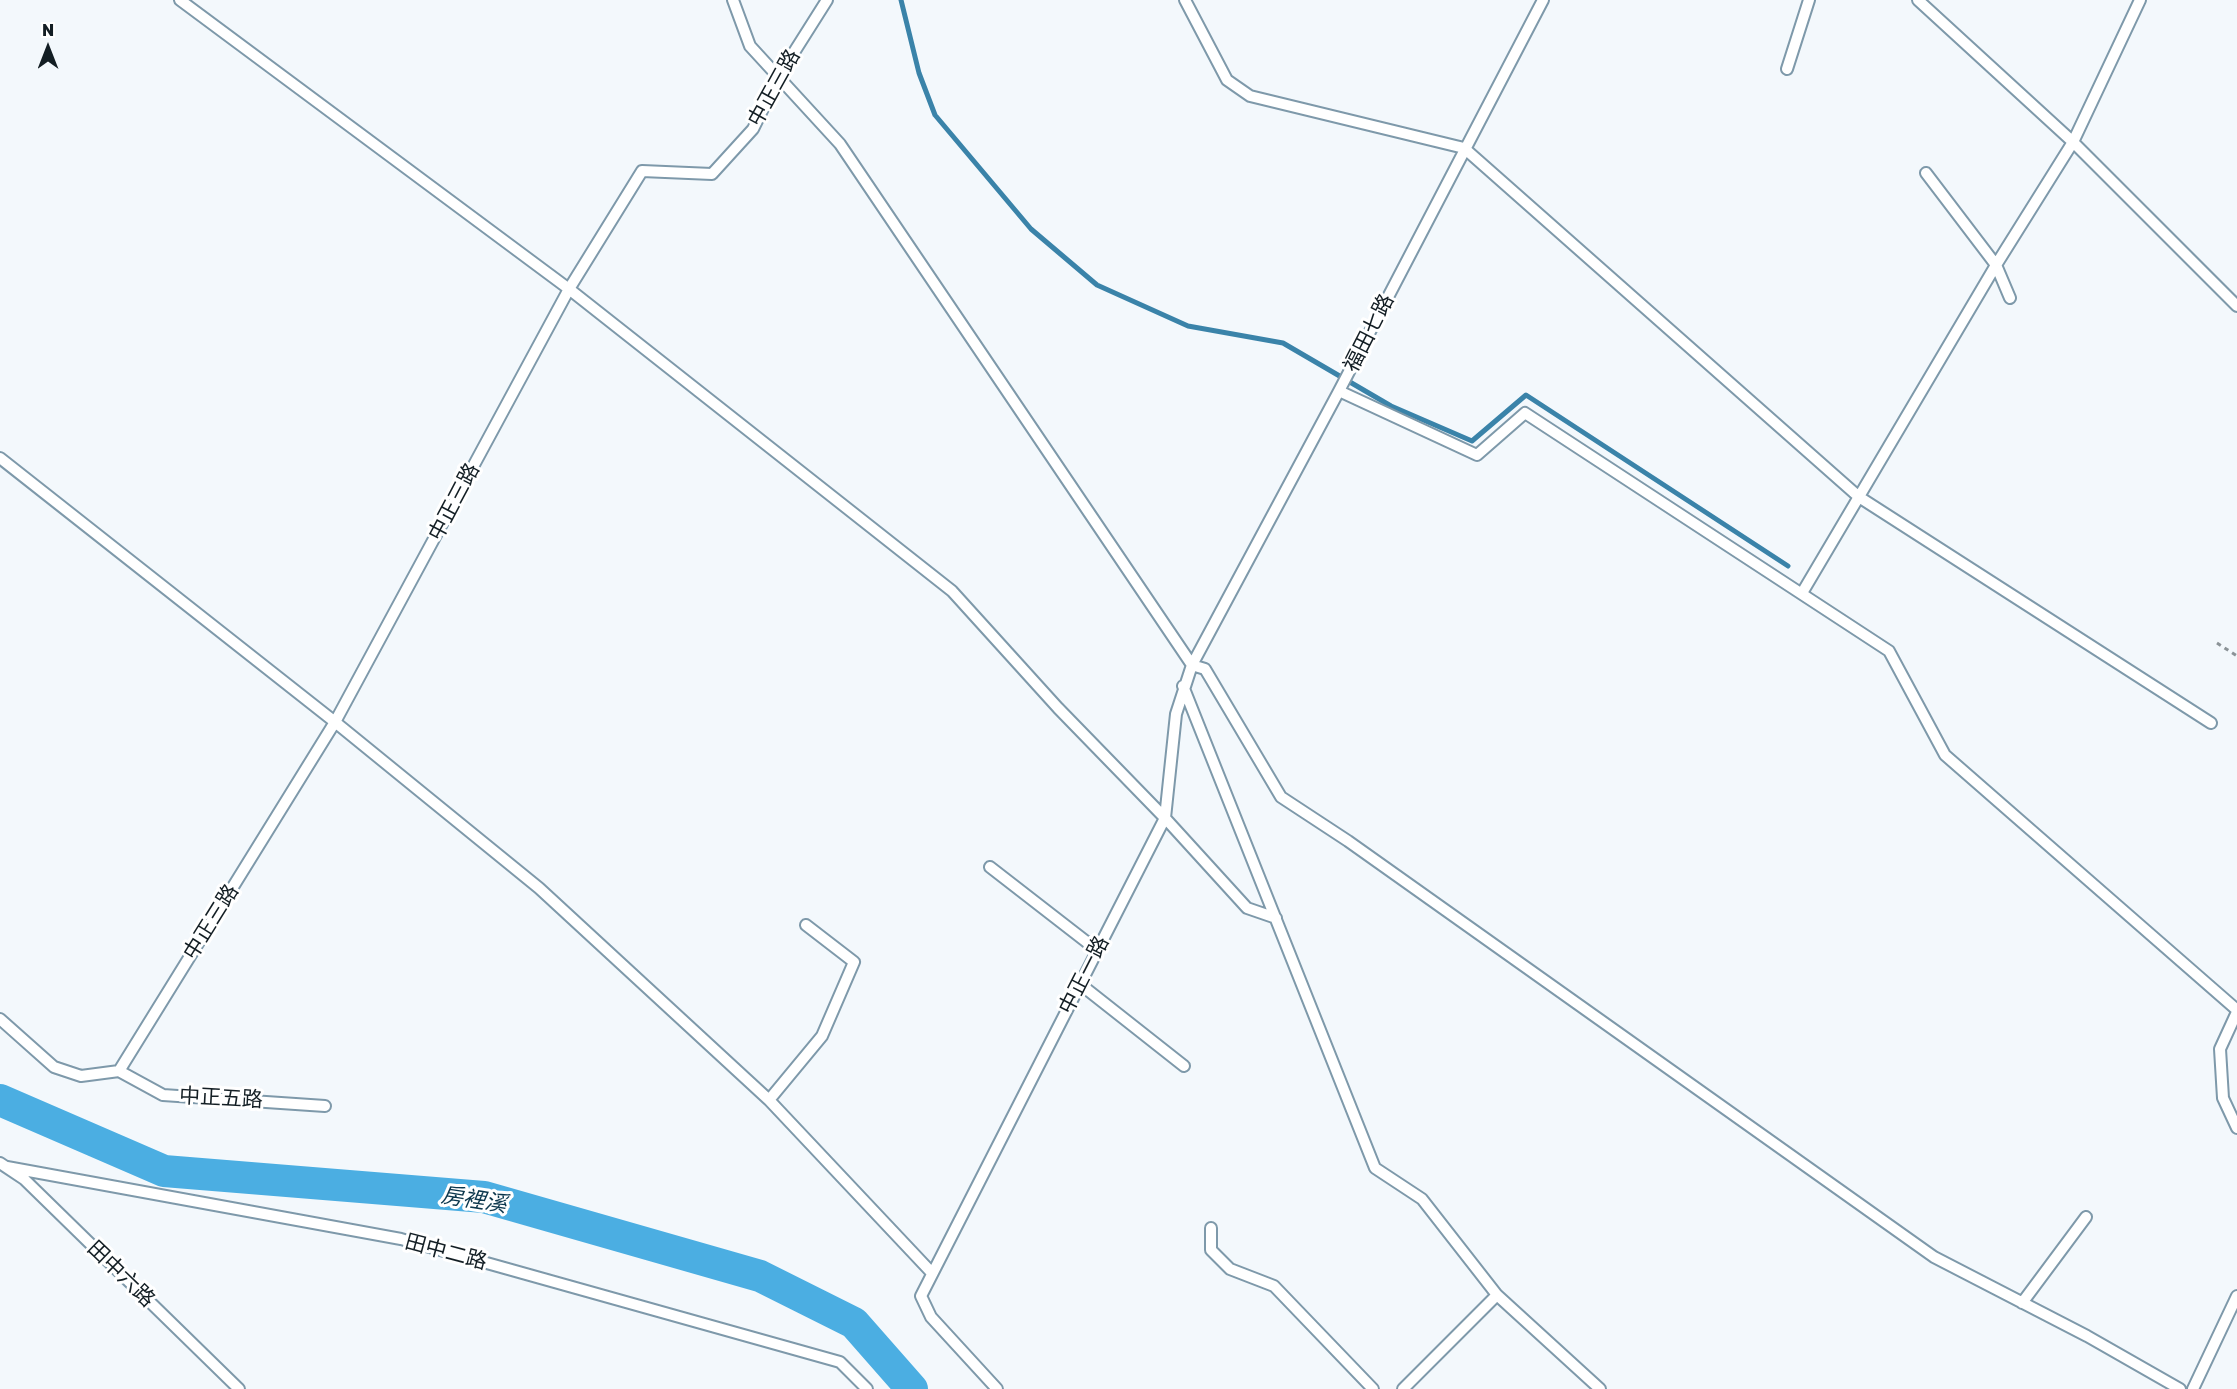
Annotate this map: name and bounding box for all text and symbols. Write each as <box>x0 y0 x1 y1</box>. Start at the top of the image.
north arrow <box>18 18 78 78</box>
text: N <box>42 20 54 40</box>
street label: 中正三路 <box>743 45 805 131</box>
street label: 福田七路 <box>1339 290 1399 376</box>
street label: 中正三路 <box>423 459 485 545</box>
street label: 中正三路 <box>178 880 244 964</box>
street label: 中正一路 <box>1054 932 1114 1018</box>
street label: 中正五路 <box>178 1083 264 1113</box>
water label: 房裡溪 <box>439 1182 509 1218</box>
street label: 田中二路 <box>402 1229 490 1275</box>
street label: 田中六路 <box>82 1236 160 1312</box>

